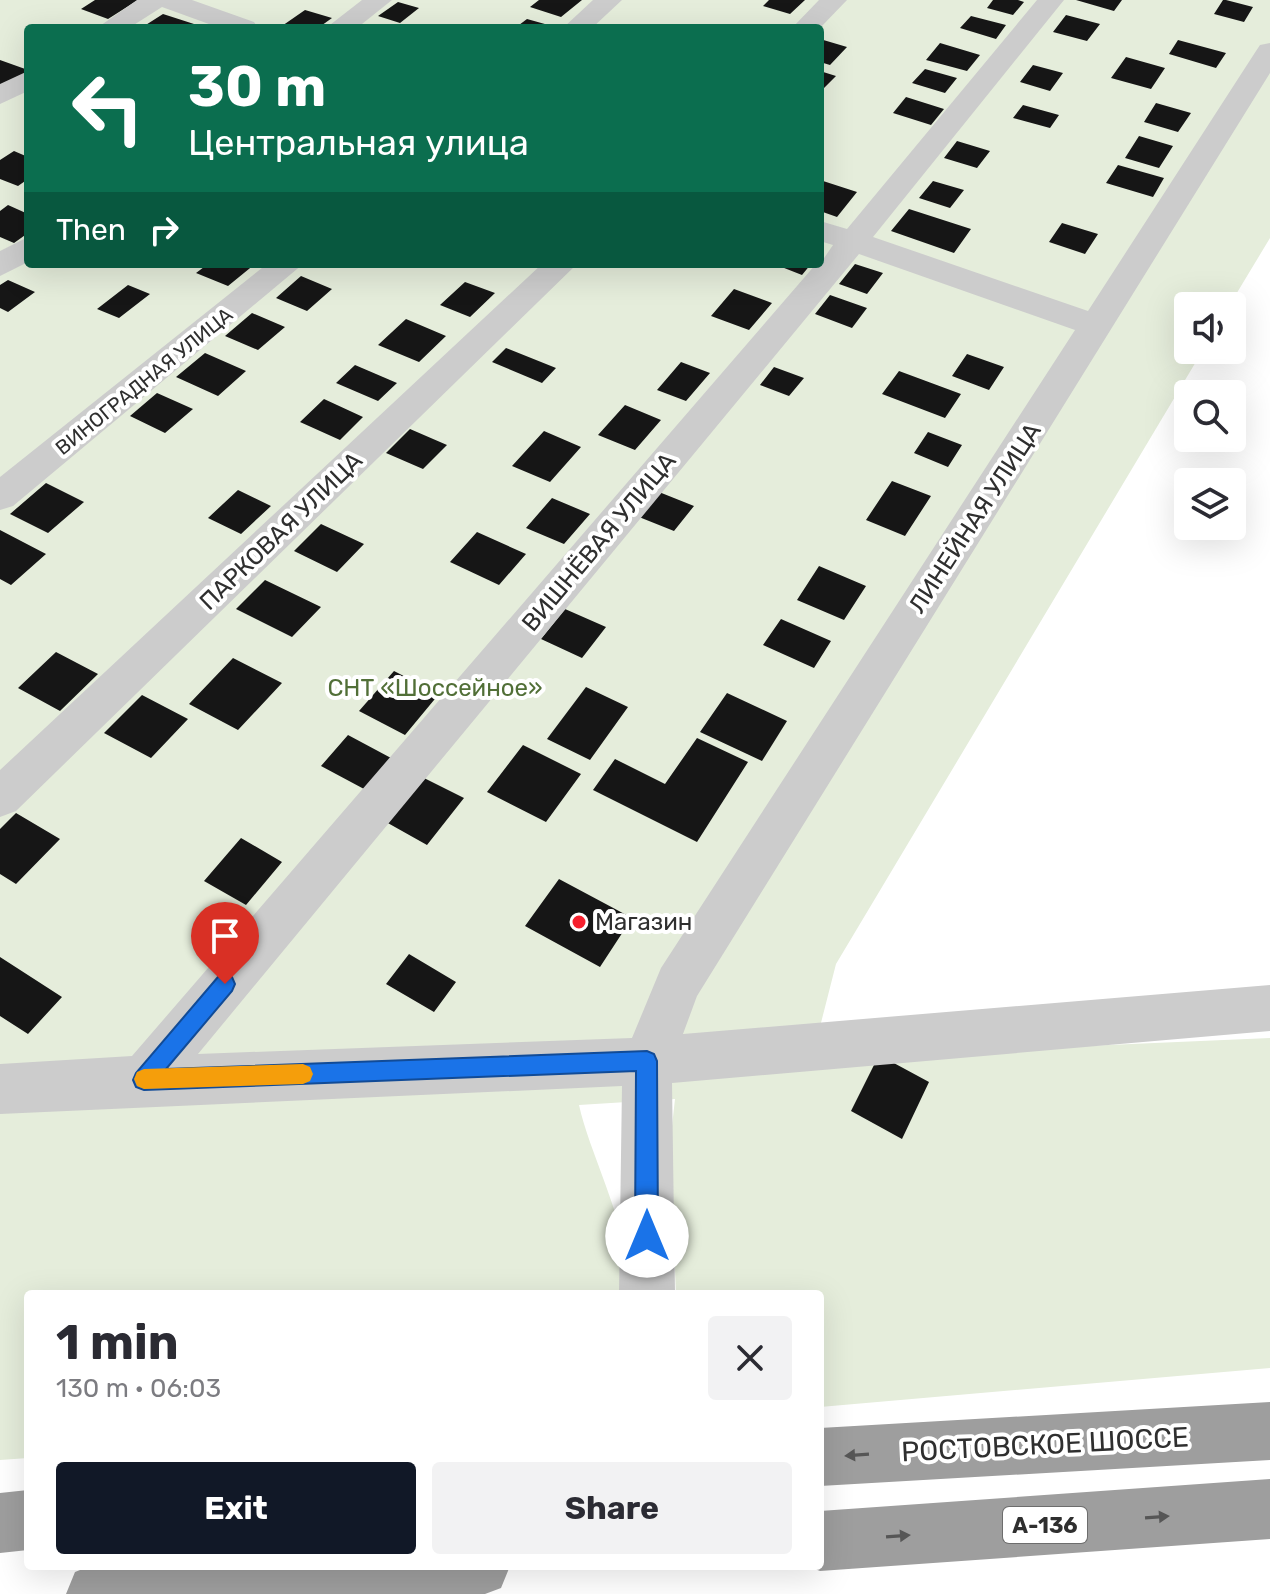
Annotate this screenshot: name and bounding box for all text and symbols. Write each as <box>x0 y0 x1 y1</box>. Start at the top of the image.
text: 30 m <box>188 54 326 120</box>
icon: left <box>56 56 160 160</box>
text: Центральная улица <box>188 121 529 164</box>
icon: right <box>142 208 186 252</box>
text: Then <box>56 212 126 248</box>
map controls <box>1174 292 1246 540</box>
button: sound <box>1174 292 1246 364</box>
street label: ВИНОГРАДНАЯ УЛИЦА <box>51 302 237 460</box>
button: search <box>1174 380 1246 452</box>
street label: ЛИНЕЙНАЯ УЛИЦА <box>903 418 1047 618</box>
street label: ПАРКОВАЯ УЛИЦА <box>194 446 368 616</box>
street label: ВИШНЁВАЯ УЛИЦА <box>516 447 682 637</box>
button: layers <box>1174 468 1246 540</box>
park label: СНТ «Шоссейное» <box>327 674 543 702</box>
pin <box>191 902 259 984</box>
place label: Магазин <box>595 908 692 936</box>
marker: Магазин <box>570 913 588 931</box>
icon: arrive <box>203 914 247 958</box>
position arrow <box>605 1194 689 1278</box>
text: 1 min <box>56 1314 179 1371</box>
button: close <box>708 1316 792 1400</box>
text: 130 m · 06:03 <box>56 1373 221 1404</box>
street label: РОСТОВСКОЕ ШОССЕ <box>900 1420 1190 1469</box>
one-way arrow <box>844 1449 869 1462</box>
button: Exit <box>56 1462 416 1554</box>
button: Share <box>432 1462 792 1554</box>
road number: А-136 <box>1003 1507 1087 1543</box>
one-way arrow <box>1145 1510 1170 1523</box>
one-way arrow <box>886 1529 911 1542</box>

